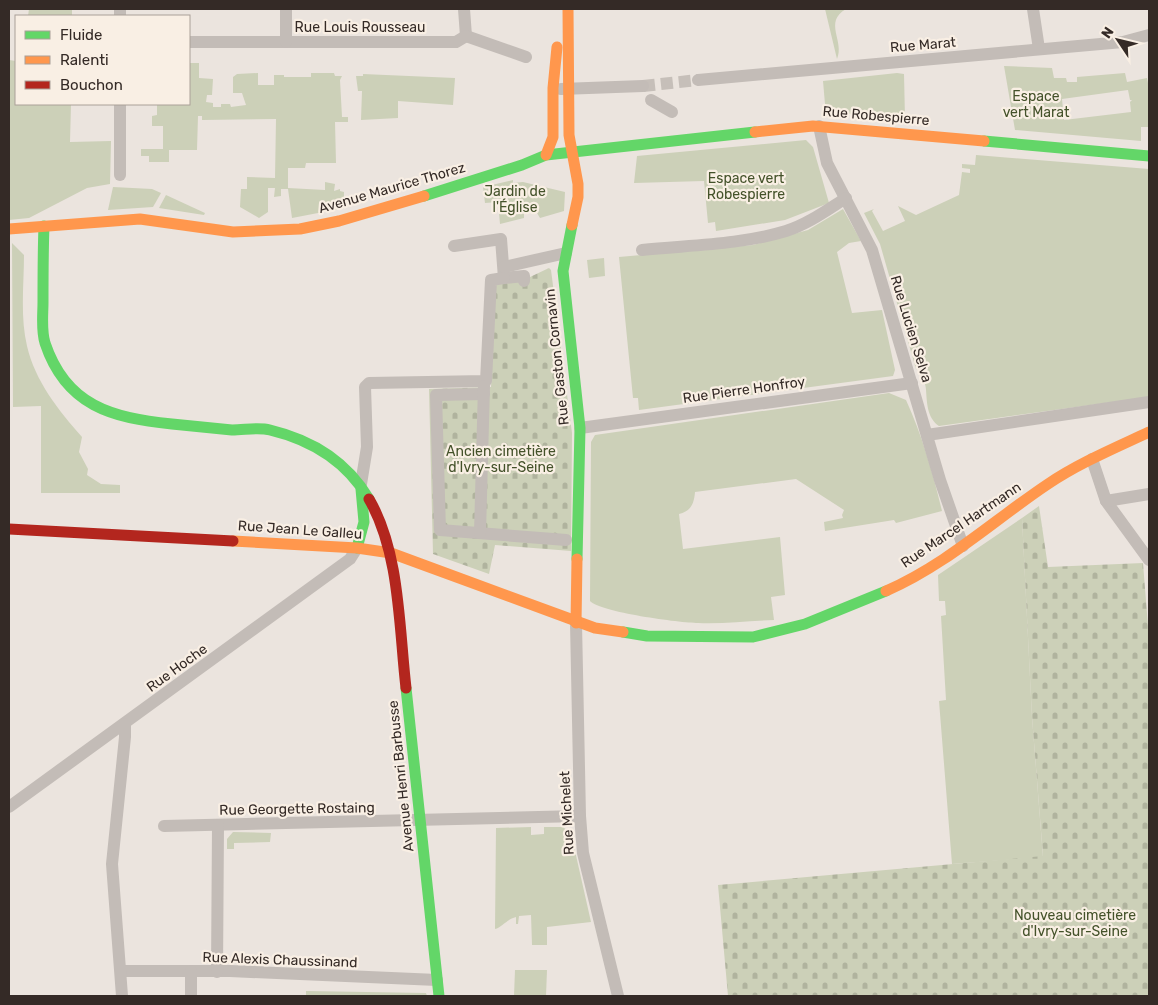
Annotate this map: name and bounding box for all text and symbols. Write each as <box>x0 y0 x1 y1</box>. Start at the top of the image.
legend <box>15 15 190 105</box>
north arrow <box>1093 15 1143 65</box>
street label: Rue Louis Rousseau <box>295 19 425 36</box>
text: N <box>1098 24 1118 42</box>
text: Fluide <box>60 26 102 44</box>
street label: Rue Marat <box>889 34 957 56</box>
text: Ralenti <box>60 51 109 69</box>
text: Bouchon <box>60 76 123 94</box>
park label: Espace vert Marat <box>1003 88 1070 121</box>
street label: Rue Robespierre <box>822 103 930 129</box>
street label: Avenue Maurice Thorez <box>317 159 467 217</box>
park label: Espace vert Robespierre <box>707 170 785 203</box>
park label: Jardin de l'Église <box>484 183 546 216</box>
street label: Rue Lucien Selva <box>887 273 935 385</box>
street label: Rue Gaston Cornavin <box>541 288 573 426</box>
street label: Rue Pierre Honfroy <box>682 373 807 407</box>
park label: Ancien cimetière d'Ivry-sur-Seine <box>446 443 556 476</box>
street label: Rue Marcel Hartmann <box>898 479 1024 571</box>
street label: Rue Jean Le Galleu <box>237 517 363 543</box>
street label: Rue Hoche <box>143 640 211 696</box>
street label: Avenue Henri Barbusse <box>385 699 417 853</box>
street label: Rue Michelet <box>556 770 578 855</box>
street label: Rue Georgette Rostaing <box>219 799 375 819</box>
park label: Nouveau cimetière d'Ivry-sur-Seine <box>1014 907 1136 940</box>
street label: Rue Alexis Chaussinand <box>202 949 358 971</box>

